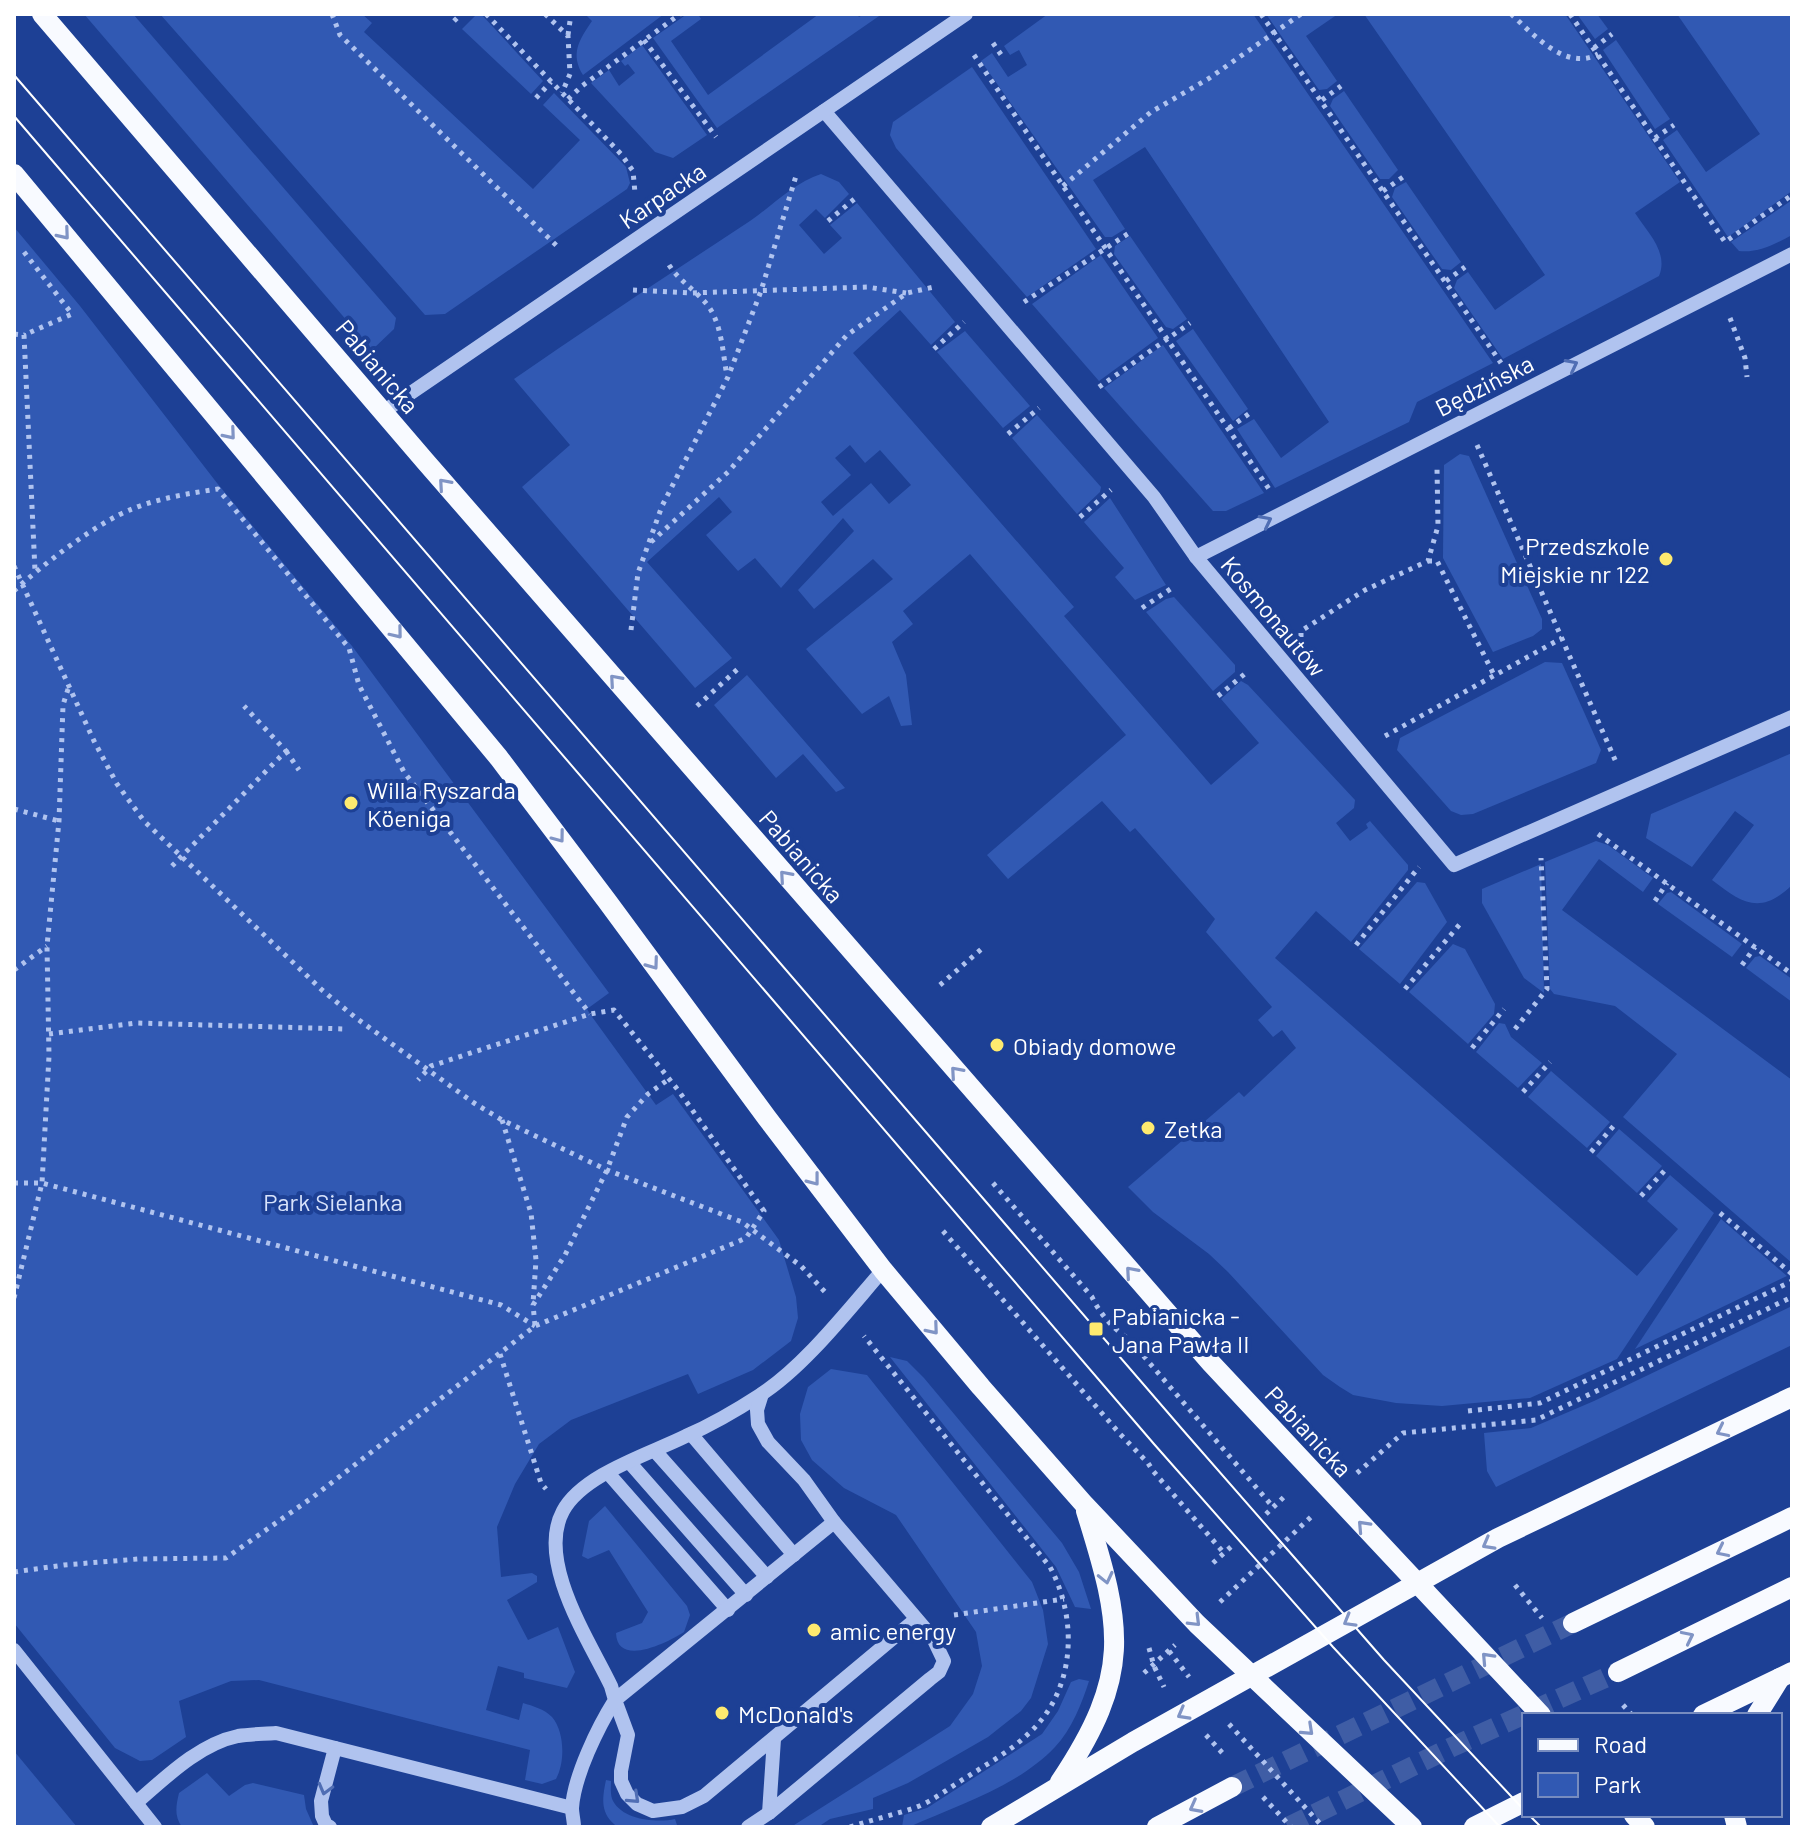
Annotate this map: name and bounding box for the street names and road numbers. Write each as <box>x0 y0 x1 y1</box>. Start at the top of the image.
street label: Karpacka <box>613 156 711 234</box>
street label: Pabianicka <box>330 313 426 419</box>
street label: Będzińska <box>1430 348 1538 422</box>
street label: Kosmonautów <box>1215 550 1333 682</box>
street label: Pabianicka <box>754 804 850 908</box>
street label: Pabianicka <box>1260 1380 1358 1482</box>

